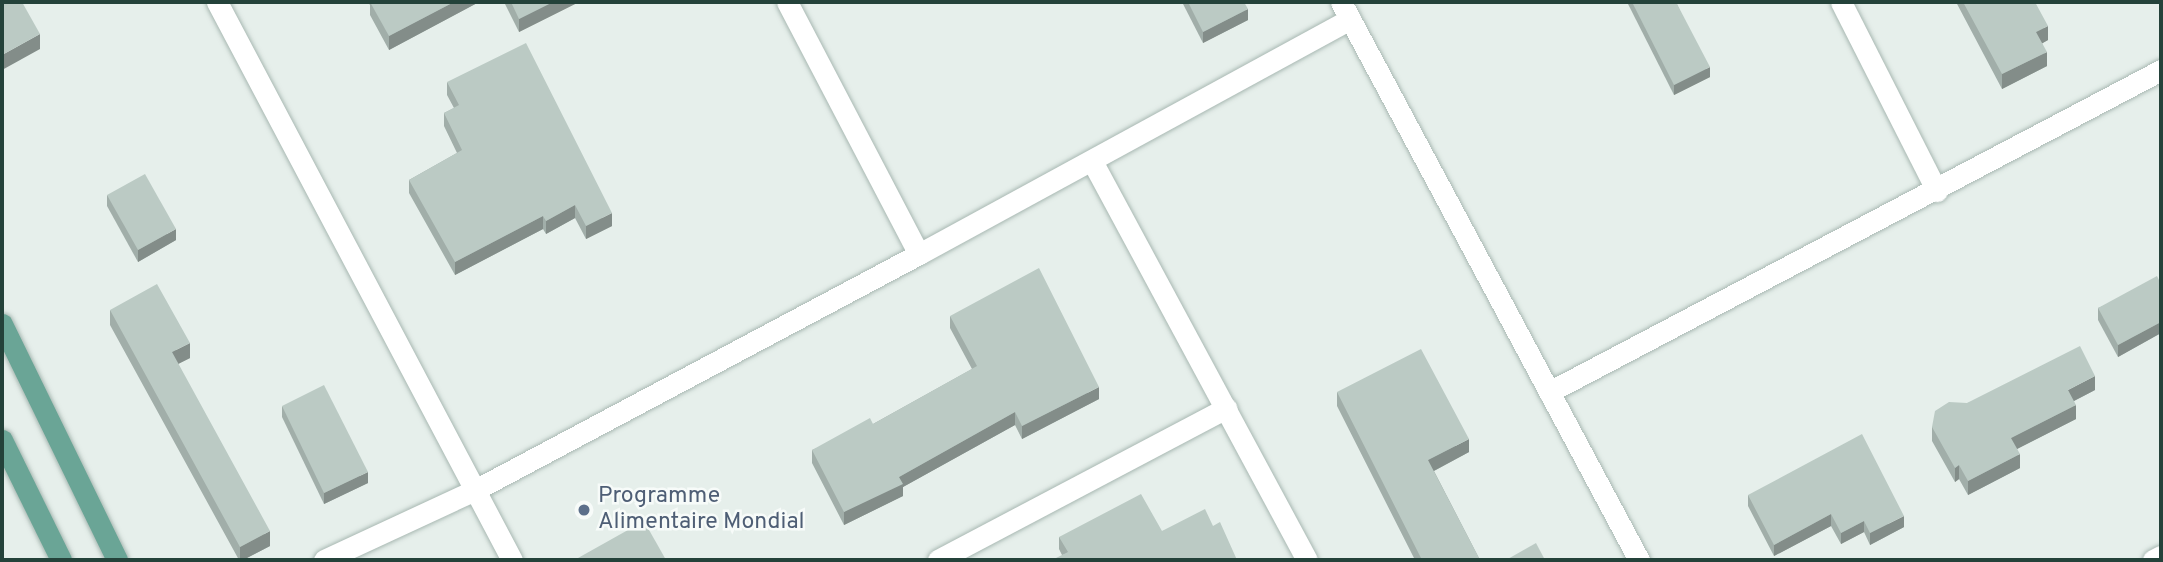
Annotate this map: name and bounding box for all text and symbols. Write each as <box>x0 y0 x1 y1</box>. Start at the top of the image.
place label: Programme Alimentaire Mondial <box>598 483 805 537</box>
marker: Programme Alimentaire Mondial <box>576 502 592 518</box>

